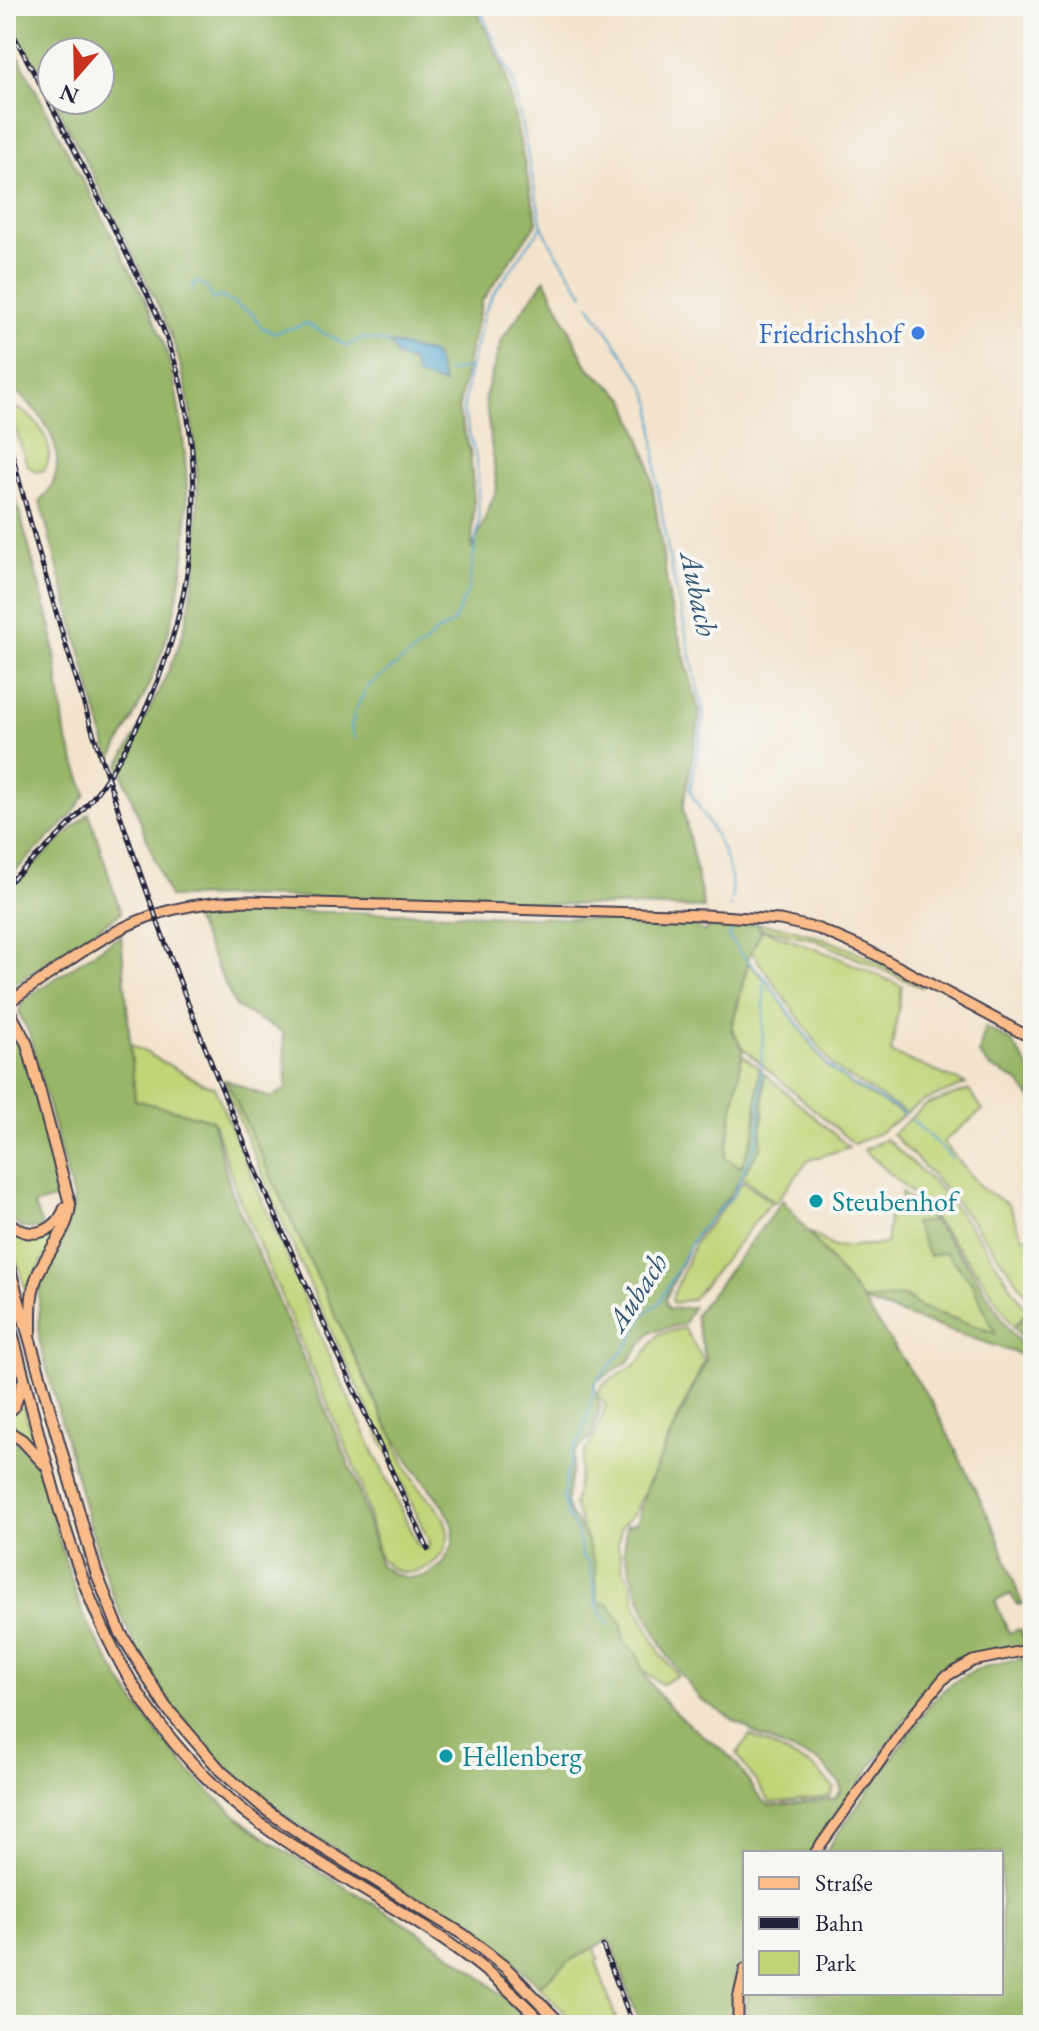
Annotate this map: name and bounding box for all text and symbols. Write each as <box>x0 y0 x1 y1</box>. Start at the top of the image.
north arrow <box>36 36 116 116</box>
text: N <box>56 78 83 111</box>
place label: Friedrichshof <box>758 315 905 351</box>
marker: Friedrichshof <box>909 324 927 342</box>
water label: Aubach <box>671 546 728 640</box>
place label: Steubenhof <box>832 1183 960 1219</box>
marker: Steubenhof <box>807 1192 825 1210</box>
water label: Aubach <box>596 1245 677 1340</box>
place label: Hellenberg <box>462 1738 582 1774</box>
marker: Hellenberg <box>437 1747 455 1765</box>
legend <box>743 1851 1003 1995</box>
text: Straße <box>815 1867 873 1898</box>
text: Bahn <box>815 1907 864 1938</box>
text: Park <box>815 1947 857 1978</box>

